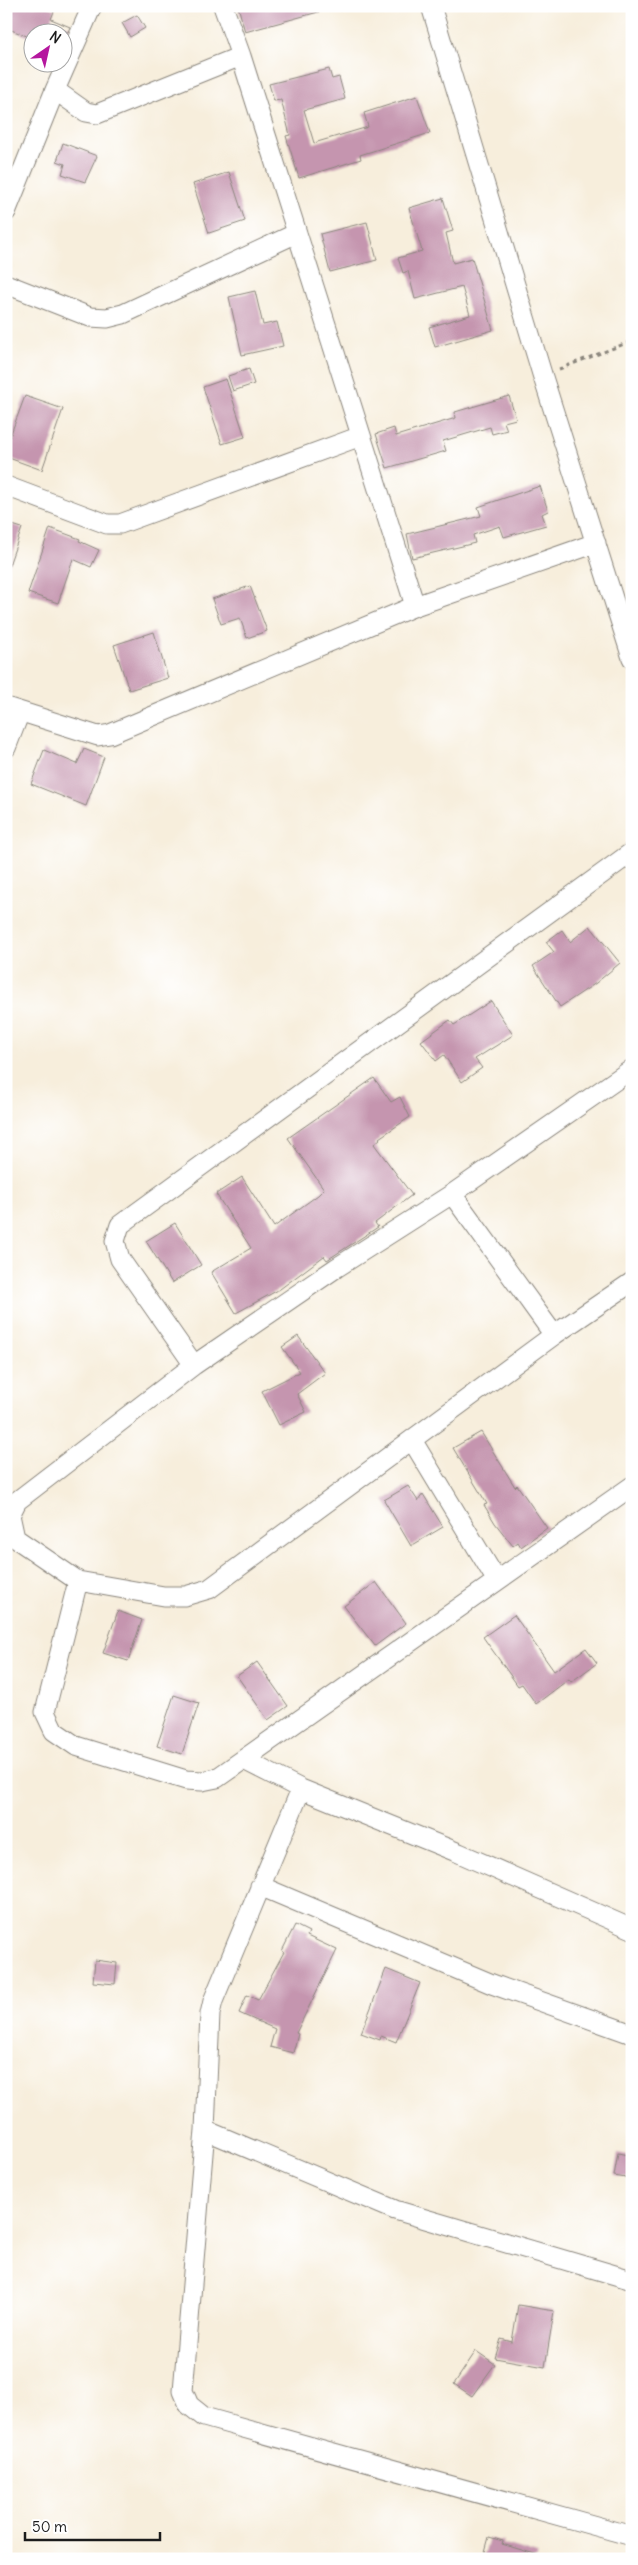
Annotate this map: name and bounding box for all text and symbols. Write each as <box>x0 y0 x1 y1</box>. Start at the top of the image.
north arrow <box>22 22 72 72</box>
text: N <box>46 27 64 47</box>
scale bar <box>25 2510 160 2542</box>
text: 50 m <box>32 2517 67 2536</box>

